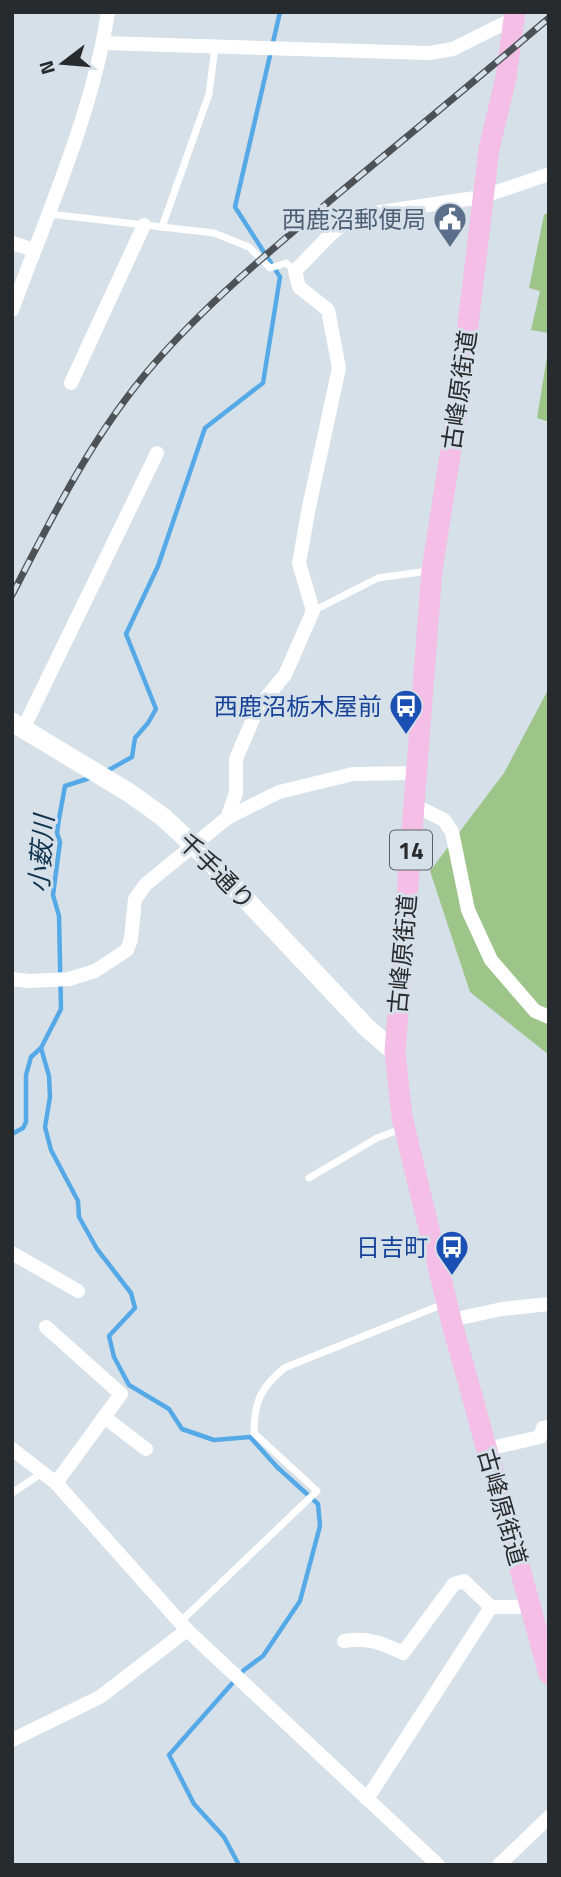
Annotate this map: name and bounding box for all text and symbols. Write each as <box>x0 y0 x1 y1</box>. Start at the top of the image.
north arrow <box>28 28 98 98</box>
text: N <box>30 57 62 78</box>
public building icon: 西鹿沼郵便局 <box>431 200 469 249</box>
place label: 西鹿沼郵便局 <box>282 201 426 237</box>
street label: 古峰原街道 <box>433 328 485 452</box>
bus stop icon: 西鹿沼栃木屋前 <box>387 687 425 736</box>
place label: 西鹿沼栃木屋前 <box>214 688 382 724</box>
water label: 小薮川 <box>19 811 63 894</box>
street label: 千手通り <box>170 824 264 918</box>
road number: 14 <box>390 830 432 870</box>
street label: 古峰原街道 <box>379 893 425 1015</box>
bus stop icon: 日吉町 <box>433 1228 471 1277</box>
place label: 日吉町 <box>356 1229 428 1265</box>
street label: 古峰原街道 <box>469 1444 537 1570</box>

